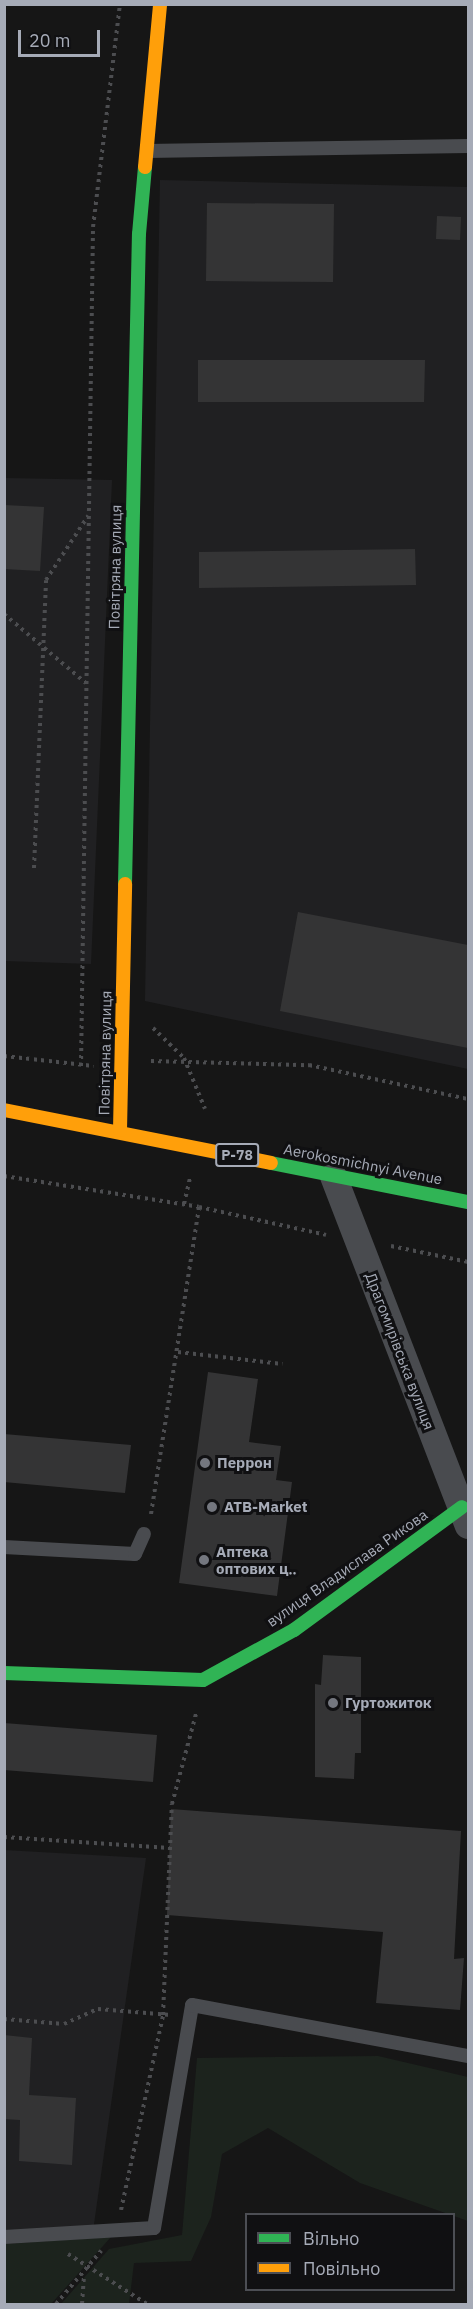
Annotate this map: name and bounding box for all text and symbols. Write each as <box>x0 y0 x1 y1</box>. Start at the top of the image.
scale bar <box>21 18 104 56</box>
text: 20 m <box>29 29 71 52</box>
street label: Повітряна вулиця <box>105 504 125 630</box>
street label: Повітряна вулиця <box>95 990 115 1116</box>
street label: Aerokosmichnyi Avenue <box>282 1140 444 1188</box>
road number: Р-78 <box>214 1144 260 1166</box>
street label: Драгомирівська вулиця <box>362 1270 438 1432</box>
place label: Перрон <box>217 1454 272 1472</box>
marker: Перрон <box>198 1456 212 1470</box>
place label: ATB-Market <box>224 1498 307 1516</box>
marker: ATB-Market <box>205 1500 219 1514</box>
street label: вулиця Владислава Рикова <box>263 1505 431 1631</box>
place label: Аптека оптових ц‥ <box>216 1542 296 1577</box>
marker: Аптека оптових ц‥ <box>197 1553 211 1567</box>
place label: Гуртожиток <box>345 1694 432 1712</box>
marker: Гуртожиток <box>326 1696 340 1710</box>
legend <box>245 2213 455 2291</box>
text: Вільно <box>303 2227 359 2250</box>
text: Повільно <box>303 2257 380 2280</box>

